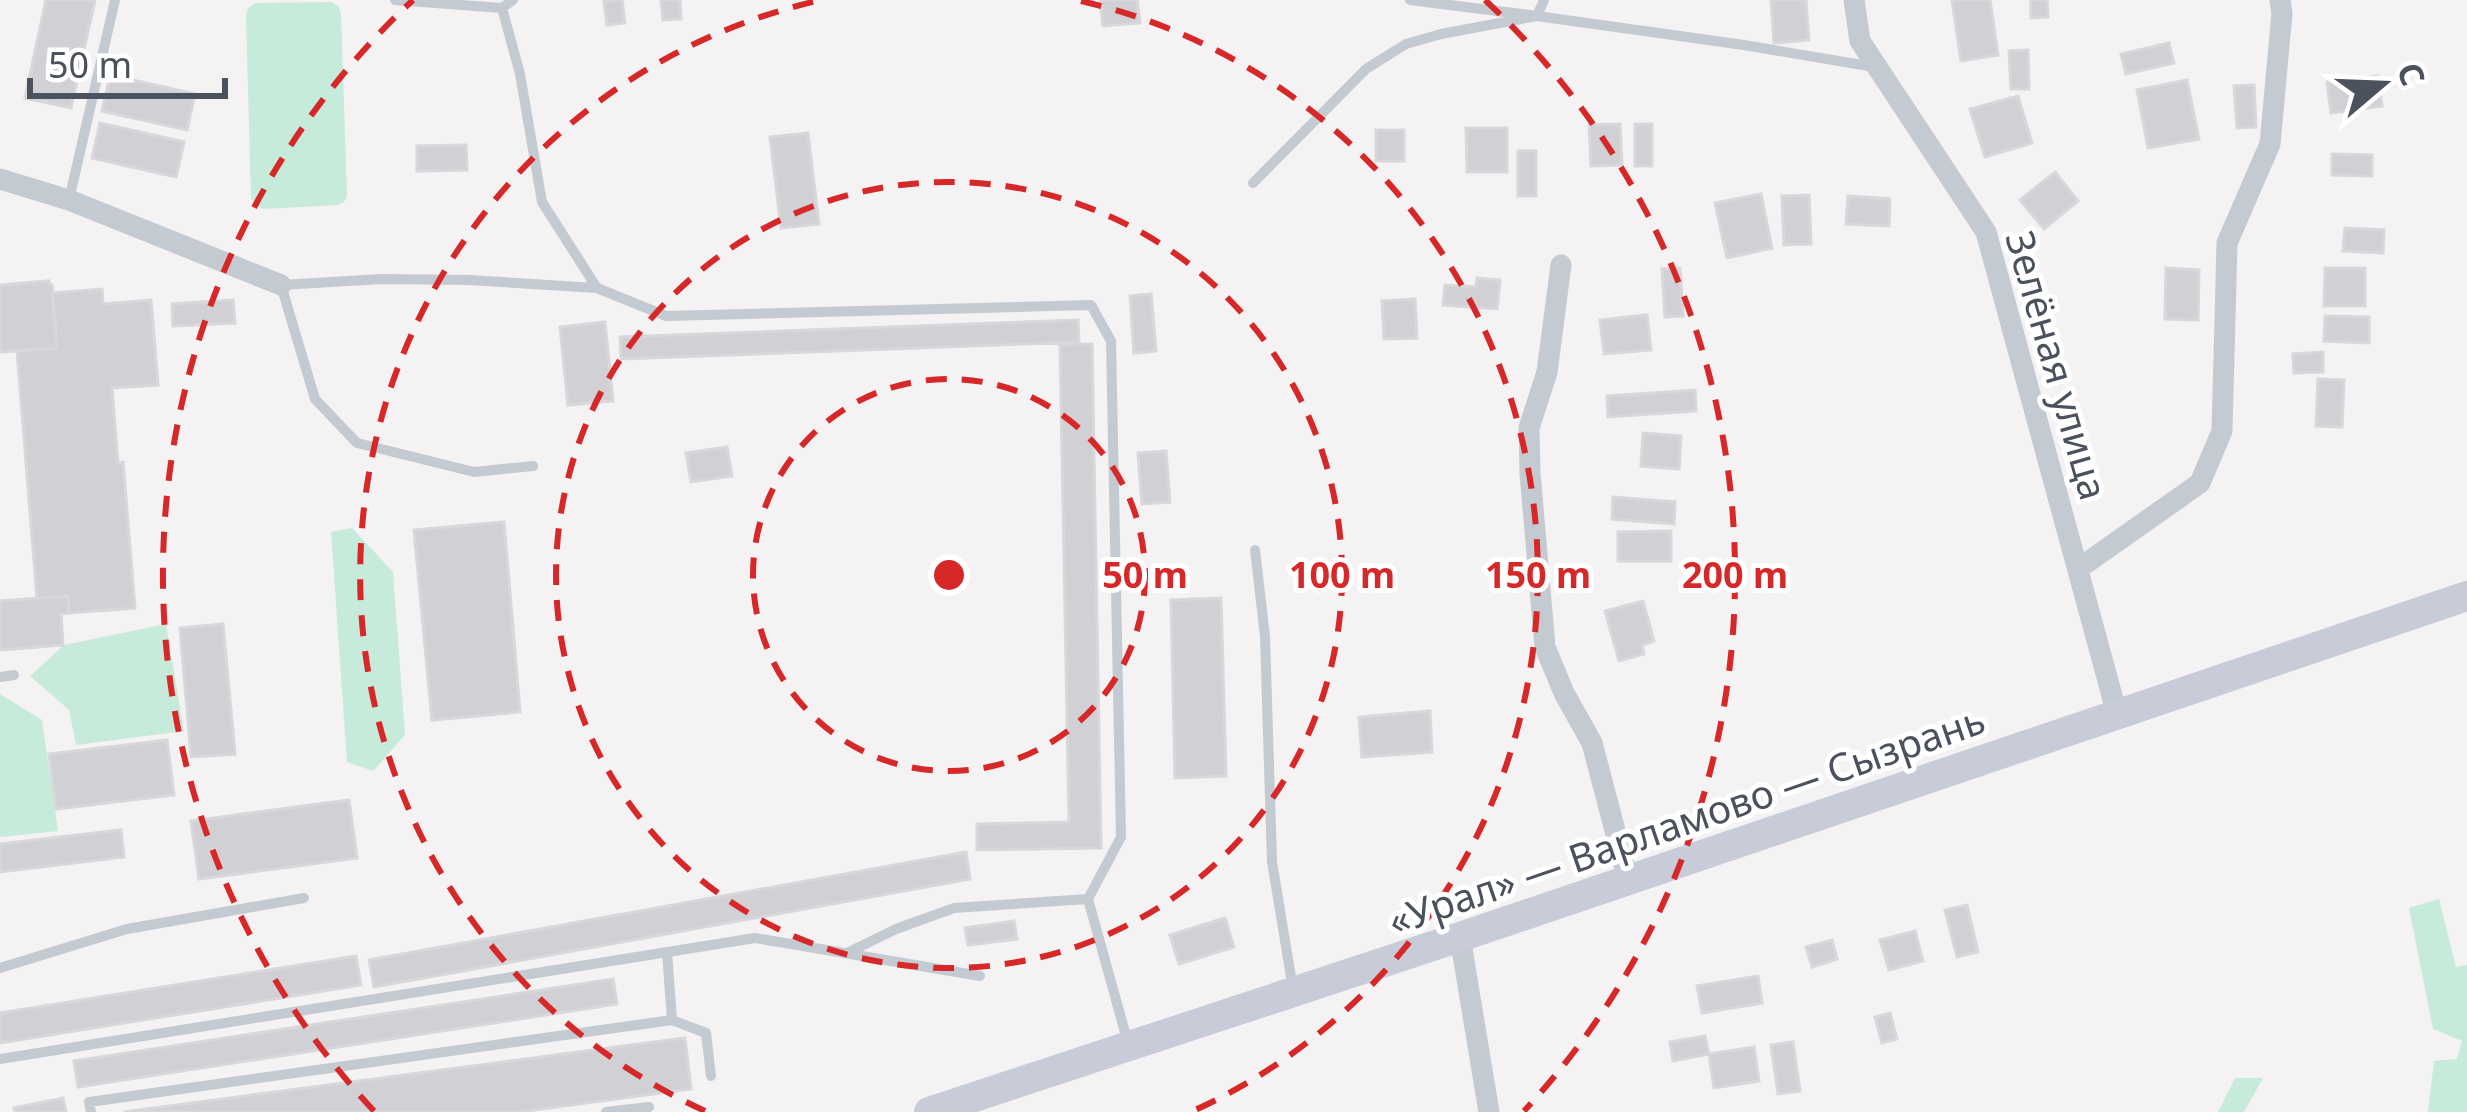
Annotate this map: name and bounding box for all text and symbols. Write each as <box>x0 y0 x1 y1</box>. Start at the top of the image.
scale bar <box>30 24 225 98</box>
north arrow <box>2323 24 2443 144</box>
text: 50 m <box>48 40 132 89</box>
text: С <box>2387 57 2437 91</box>
street label: Зелёная улица <box>1994 224 2122 506</box>
text: 50 m <box>1102 550 1188 599</box>
text: 100 m <box>1289 550 1395 599</box>
text: 150 m <box>1485 550 1591 599</box>
text: 200 m <box>1682 550 1788 599</box>
centre of rings <box>928 554 970 596</box>
street label: «Урал» — Варламово — Сызрань <box>1380 692 1992 946</box>

